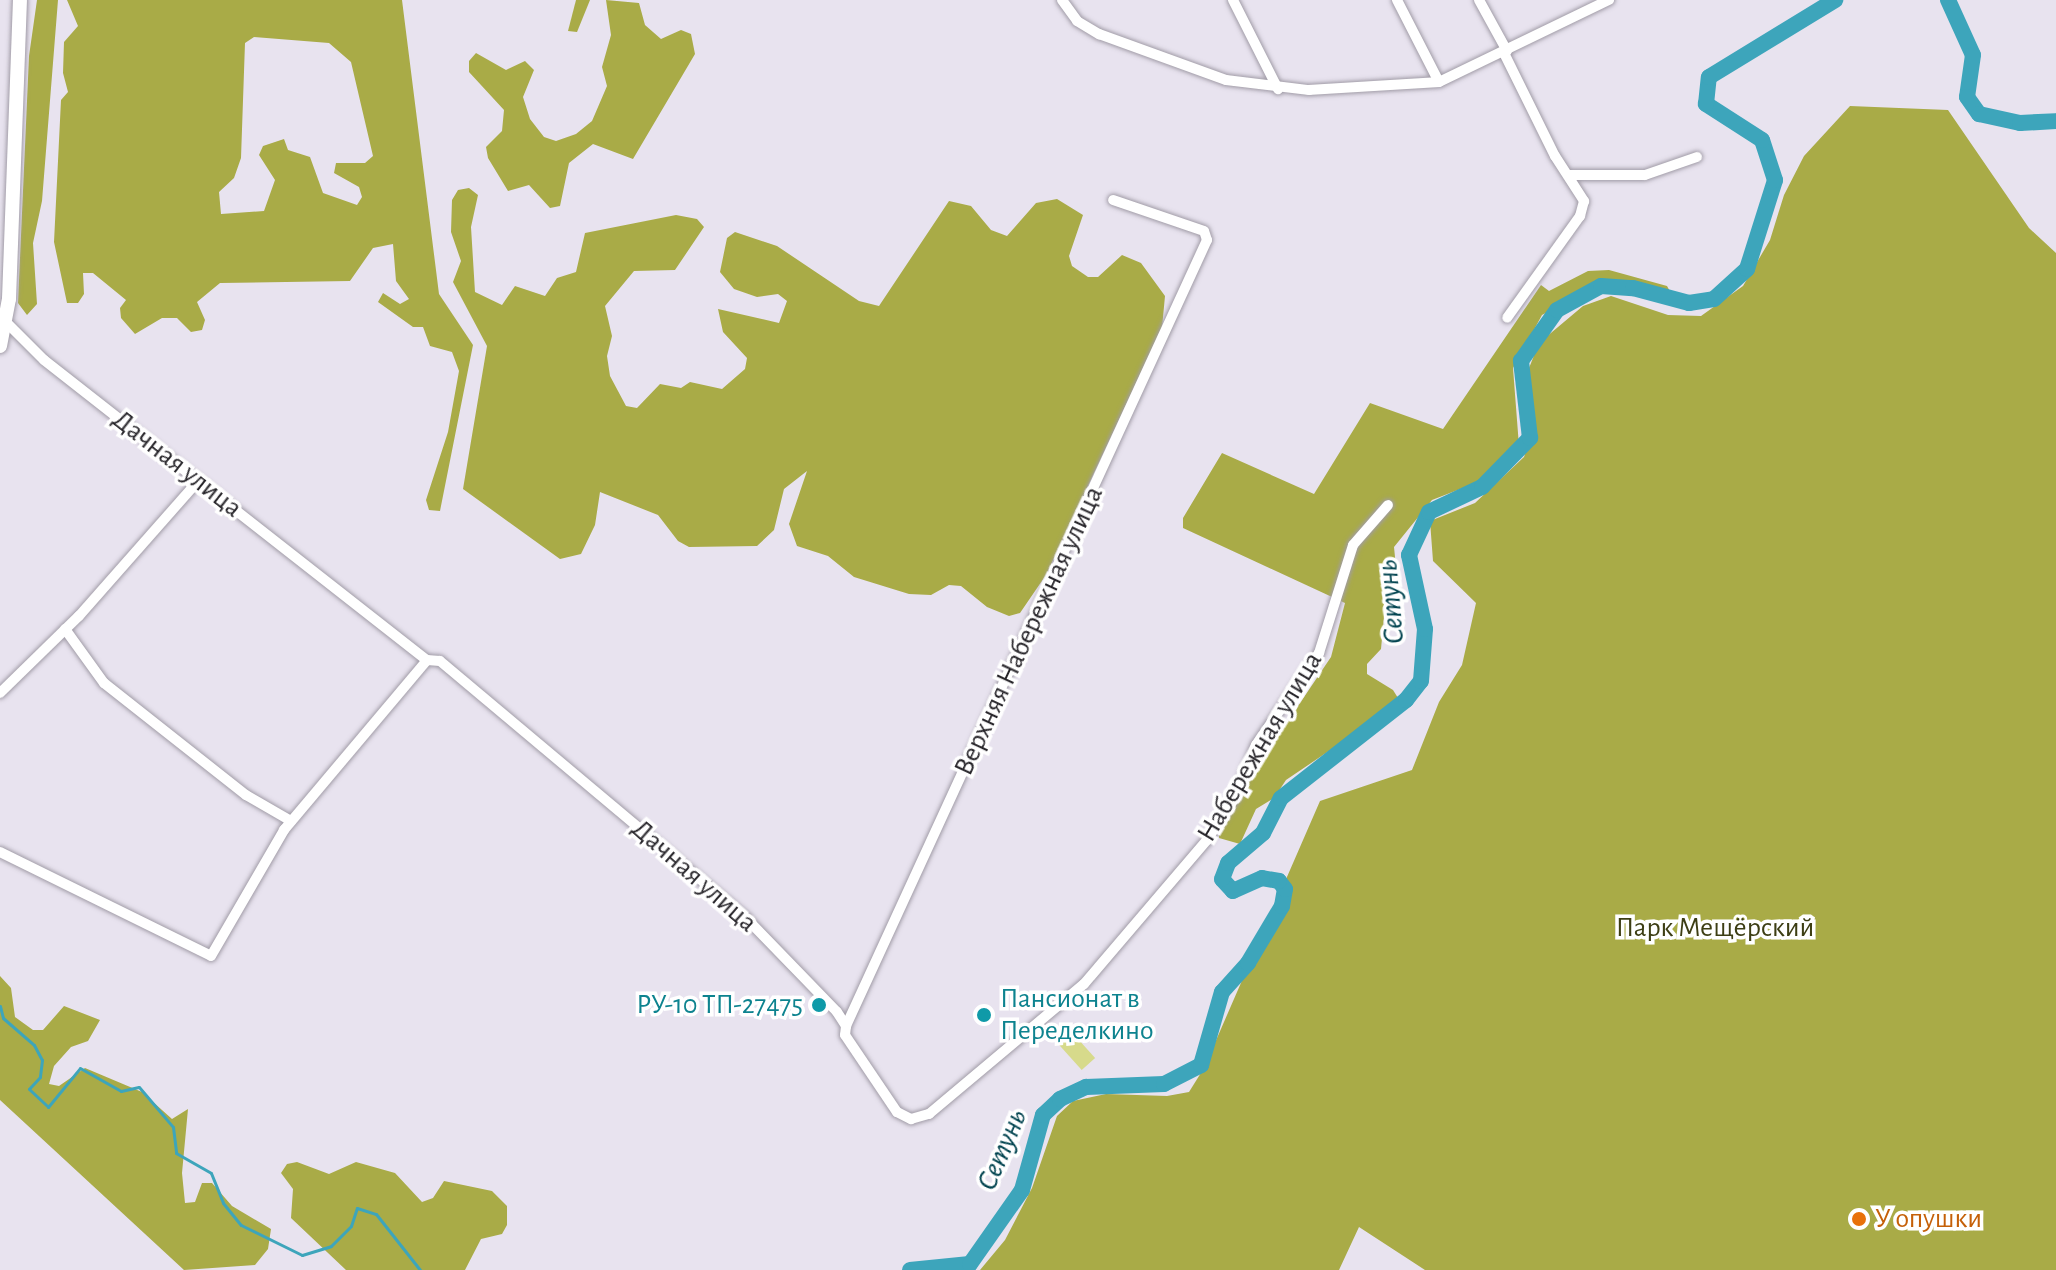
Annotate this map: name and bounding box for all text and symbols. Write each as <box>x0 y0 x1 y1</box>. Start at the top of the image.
street label: Дачная улица <box>105 403 249 525</box>
street label: Верхняя Набережная улица <box>947 481 1111 781</box>
water label: Сетунь <box>1369 558 1413 646</box>
street label: Набережная улица <box>1190 646 1330 848</box>
street label: Дачная улица <box>624 812 764 940</box>
park label: Парк Мещёрский <box>1616 911 1814 945</box>
place label: Пансионат в Переделкино <box>1000 982 1154 1048</box>
place label: РУ-10 ТП-27475 <box>636 988 803 1022</box>
marker: РУ-10 ТП-27475 <box>810 996 828 1014</box>
marker: Пансионат в Переделкино <box>975 1006 993 1024</box>
water label: Сетунь <box>969 1104 1035 1196</box>
place label: У опушки <box>1875 1202 1982 1236</box>
marker: У опушки <box>1850 1210 1868 1228</box>

